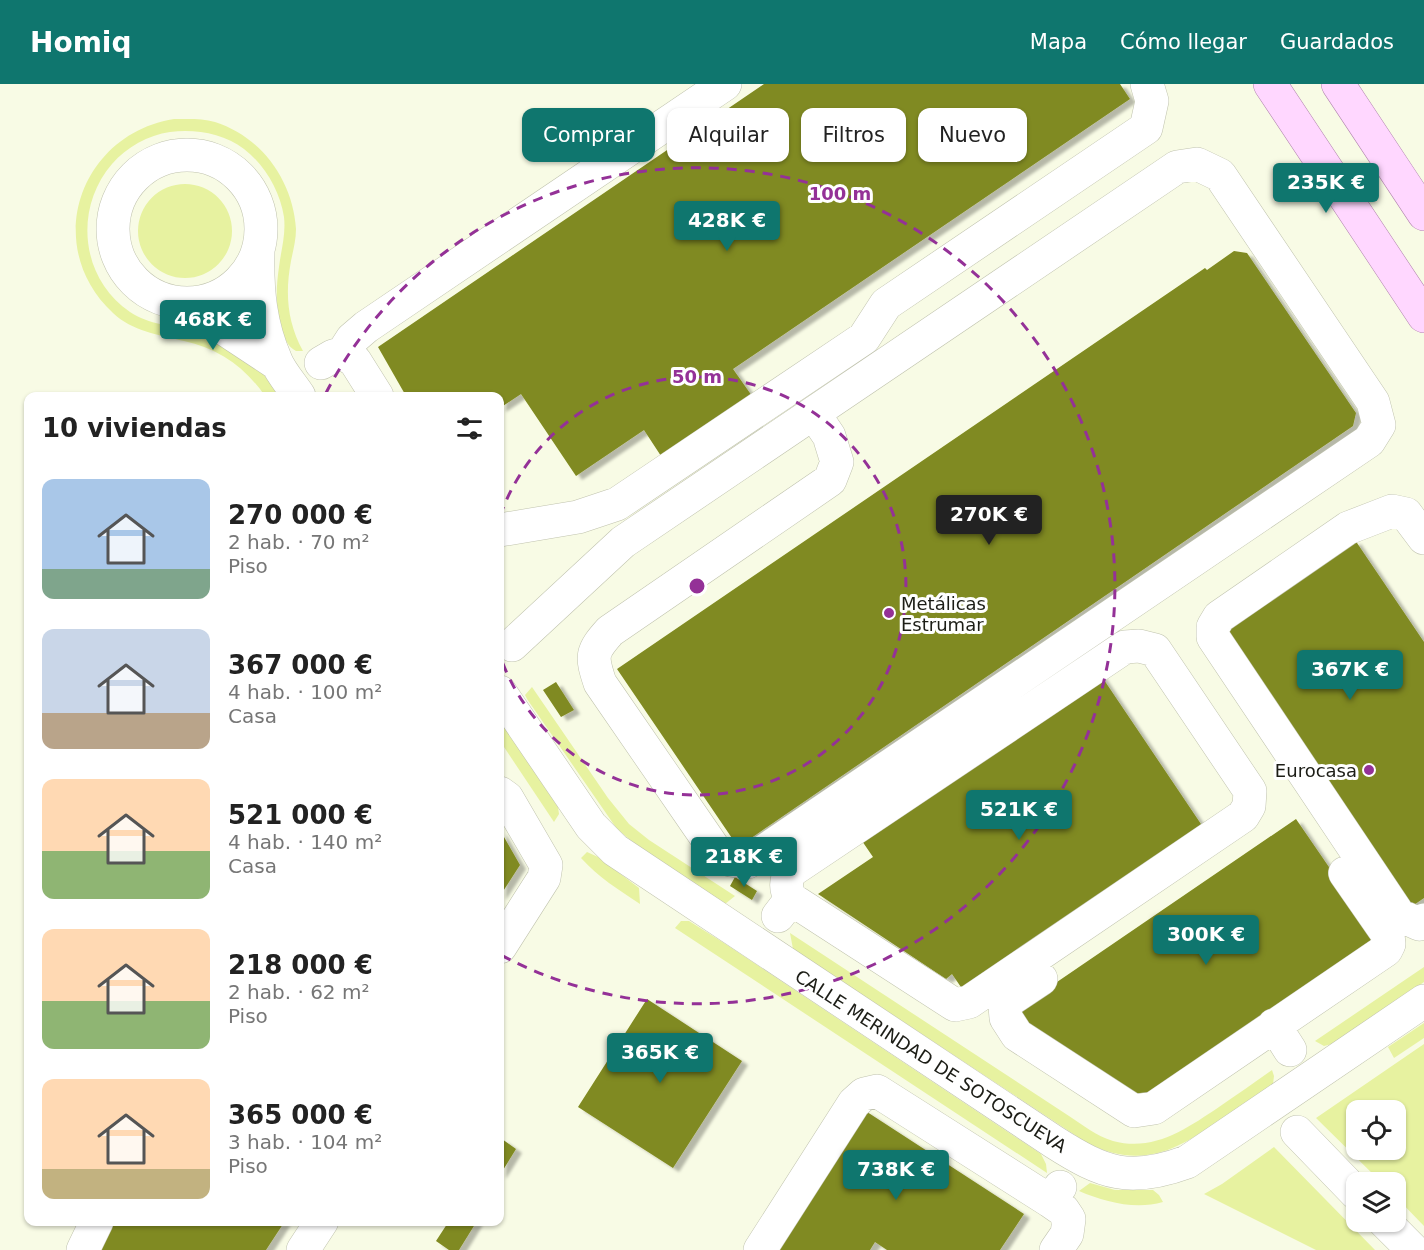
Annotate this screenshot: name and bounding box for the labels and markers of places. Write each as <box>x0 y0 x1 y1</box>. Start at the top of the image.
pin: 235K € <box>1277 163 1375 214</box>
pin: 428K € <box>678 201 776 252</box>
pin: 468K € <box>164 300 262 351</box>
pin: 270K € <box>940 495 1038 546</box>
centre of rings <box>687 576 707 596</box>
place label: Metálicas Estrumar <box>901 593 986 635</box>
marker: Metálicas Estrumar <box>882 606 896 620</box>
pin: 367K € <box>1301 650 1399 701</box>
place label: Eurocasa <box>1275 760 1357 781</box>
marker: Eurocasa <box>1362 763 1376 777</box>
pin: 521K € <box>970 790 1068 841</box>
pin: 218K € <box>695 837 793 888</box>
pin: 300K € <box>1157 915 1255 966</box>
pin: 365K € <box>611 1033 709 1084</box>
pin: 738K € <box>847 1150 945 1201</box>

